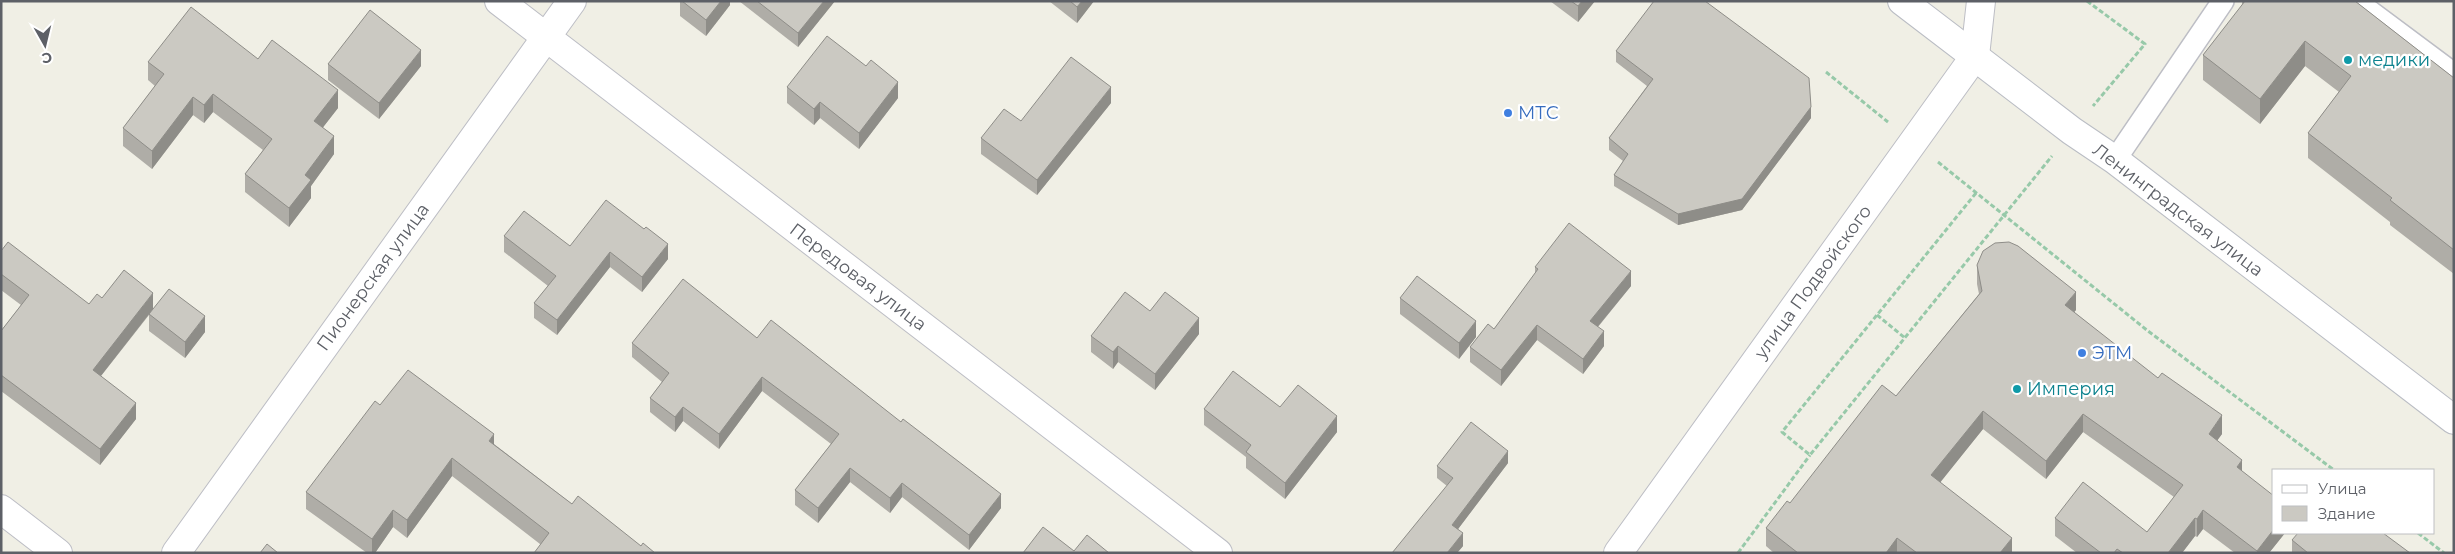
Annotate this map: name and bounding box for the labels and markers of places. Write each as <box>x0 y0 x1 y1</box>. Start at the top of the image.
place label: медики <box>2358 49 2430 71</box>
marker: медики <box>2342 54 2354 66</box>
place label: МТС <box>1518 102 1559 124</box>
marker: МТС <box>1502 107 1514 119</box>
place label: ЭТМ <box>2092 342 2132 364</box>
marker: ЭТМ <box>2076 347 2088 359</box>
place label: Империя <box>2027 378 2115 400</box>
marker: Империя <box>2011 383 2023 395</box>

